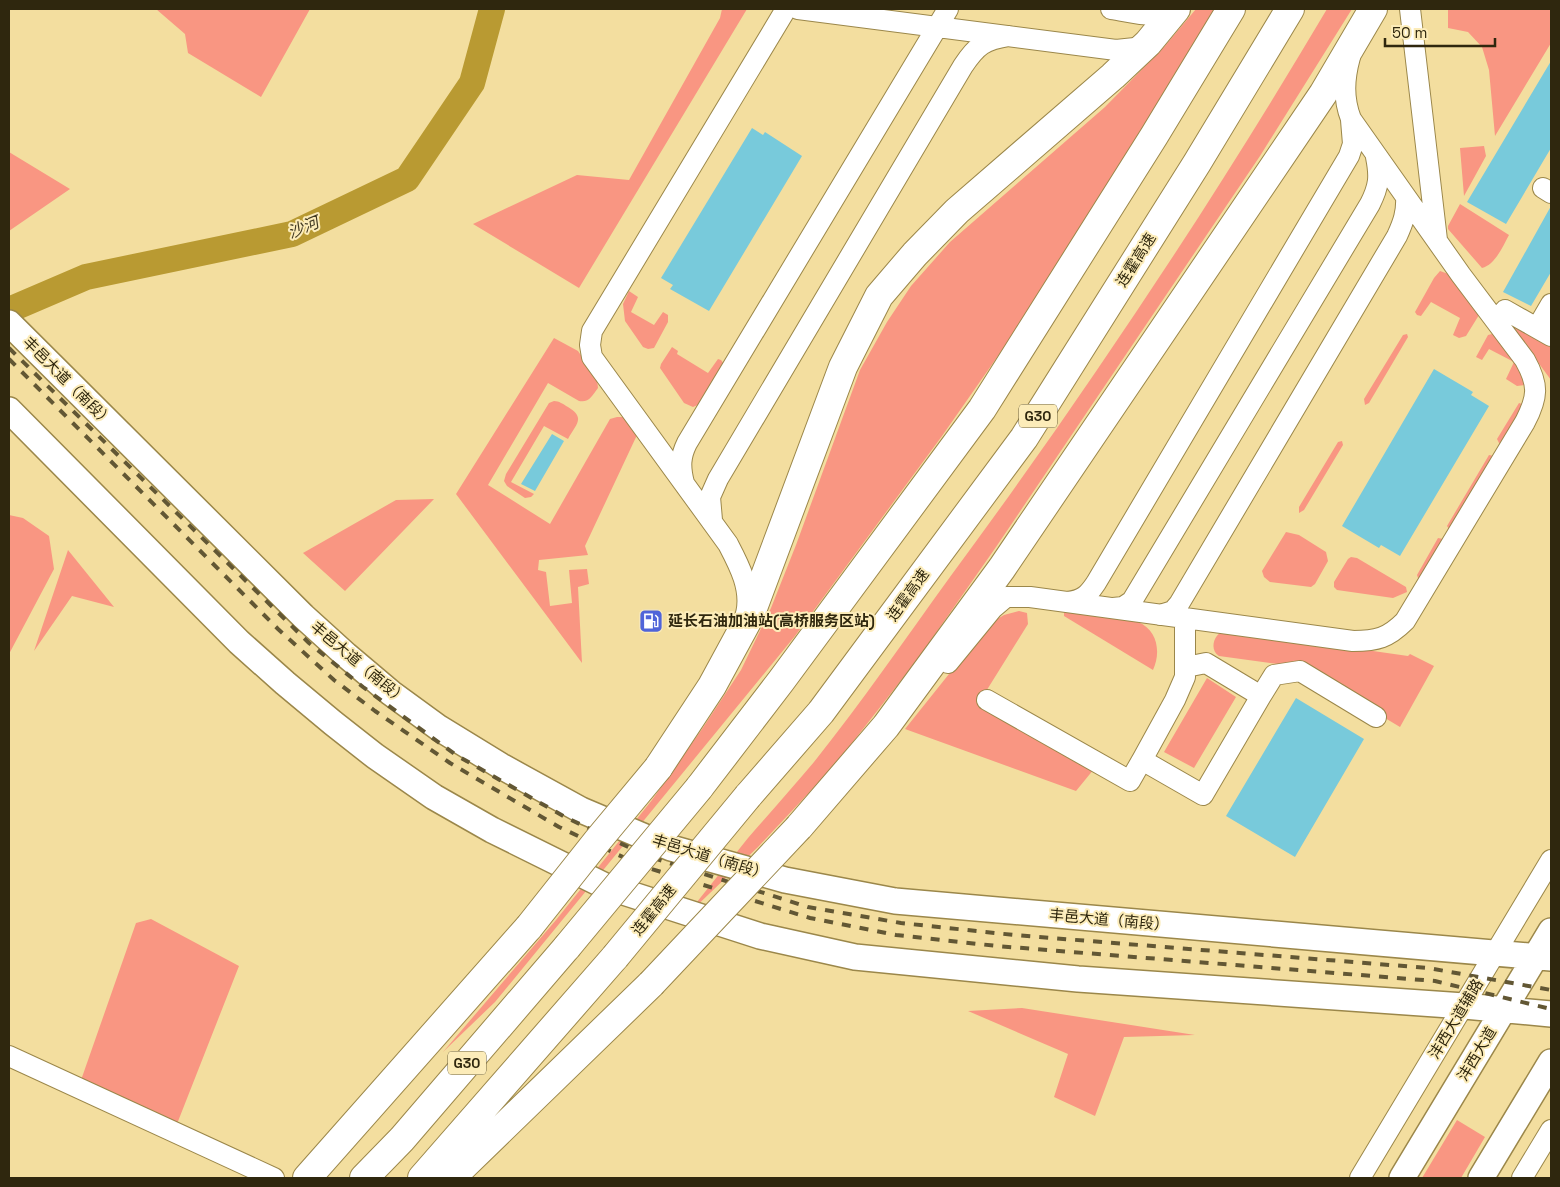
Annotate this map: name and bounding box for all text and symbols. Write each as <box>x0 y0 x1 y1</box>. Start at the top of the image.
scale bar <box>1385 15 1495 47</box>
text: 50 m <box>1392 23 1427 42</box>
water label: 沙河 <box>284 211 325 243</box>
street label: 连霍高速 <box>1112 229 1160 290</box>
street label: 丰邑大道（南段） <box>19 332 118 431</box>
road number: G30 <box>1019 404 1057 428</box>
street label: 连霍高速 <box>882 565 933 625</box>
fuel station icon: 延长石油加油站(高桥服务区站) <box>638 608 664 634</box>
place label: 延长石油加油站(高桥服务区站) <box>668 611 875 630</box>
street label: 丰邑大道（南段） <box>307 617 411 708</box>
street label: 丰邑大道（南段） <box>650 830 770 883</box>
street label: 连霍高速 <box>627 880 680 939</box>
street label: 丰邑大道（南段） <box>1048 905 1170 934</box>
street label: 沣西大道辅路 <box>1425 976 1487 1062</box>
street label: 沣西大道 <box>1454 1024 1500 1084</box>
road number: G30 <box>448 1052 486 1074</box>

